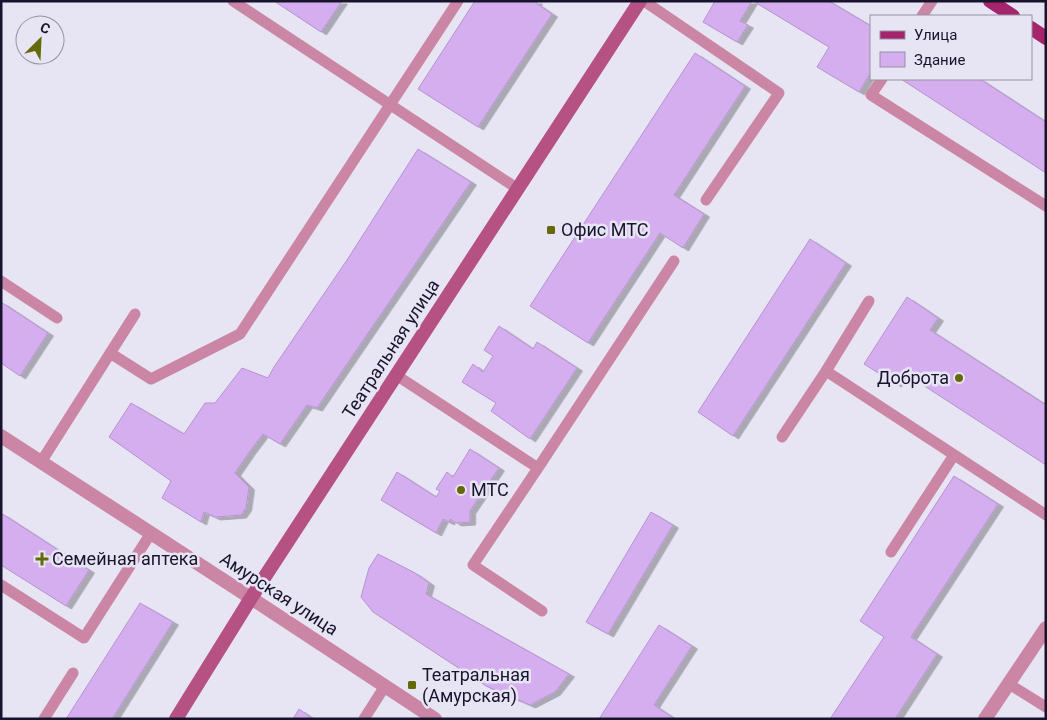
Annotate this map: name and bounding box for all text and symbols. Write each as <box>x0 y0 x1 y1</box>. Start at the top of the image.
north arrow <box>15 15 65 65</box>
legend <box>870 15 1032 80</box>
text: С <box>38 19 53 37</box>
text: Улица <box>914 26 957 44</box>
text: Здание <box>914 51 965 69</box>
place label: Офис МТС <box>561 219 648 240</box>
marker: Офис МТС <box>545 224 557 236</box>
street label: Театральная улица <box>338 275 443 422</box>
place label: Доброта <box>877 367 949 388</box>
marker: Доброта <box>953 372 965 384</box>
place label: МТС <box>471 479 509 500</box>
marker: МТС <box>455 484 467 496</box>
place label: Семейная аптека <box>52 548 198 569</box>
street label: Амурская улица <box>216 548 342 640</box>
marker: Семейная аптека <box>36 553 48 565</box>
place label: Театральная (Амурская) <box>422 664 530 707</box>
marker: Театральная (Амурская) <box>406 679 418 691</box>

